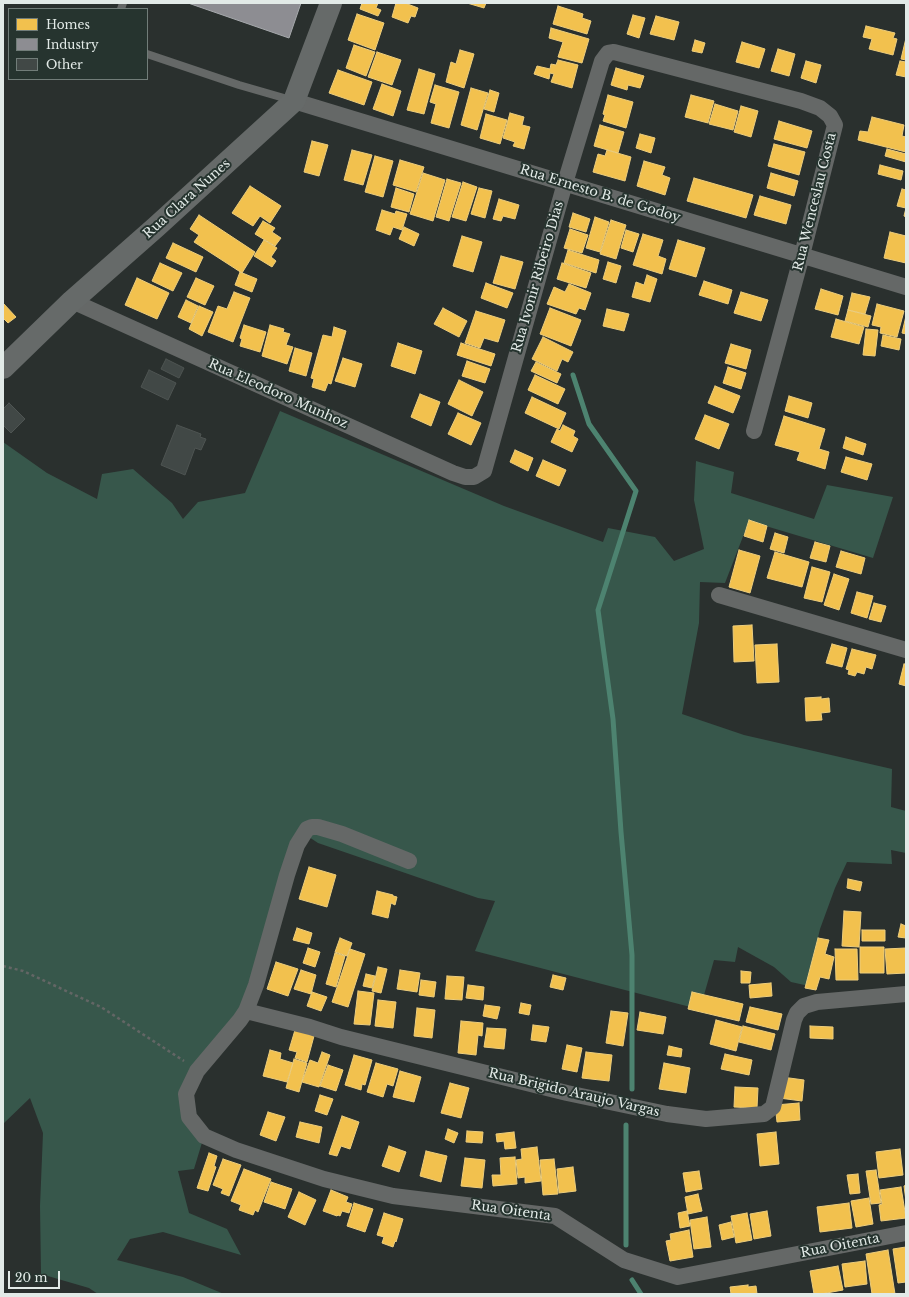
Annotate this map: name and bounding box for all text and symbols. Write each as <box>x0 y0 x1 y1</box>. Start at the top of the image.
legend <box>8 8 148 80</box>
text: Homes <box>46 17 90 32</box>
text: Industry <box>46 37 99 52</box>
text: Other <box>46 57 83 72</box>
street label: Rua Wenceslau Costa <box>790 131 840 273</box>
street label: Rua Clara Nunes <box>140 156 234 242</box>
street label: Rua Ernesto B. de Godoy <box>518 162 682 226</box>
street label: Rua Ivonir Ribeiro Dias <box>509 200 567 354</box>
street label: Rua Eleodoro Munhoz <box>206 356 350 432</box>
street label: Rua Brigido Araujo Vargas <box>487 1066 661 1120</box>
street label: Rua Oitenta <box>470 1198 552 1224</box>
street label: Rua Oitenta <box>799 1231 881 1261</box>
scale bar <box>10 1263 62 1289</box>
text: 20 m <box>15 1270 47 1285</box>

